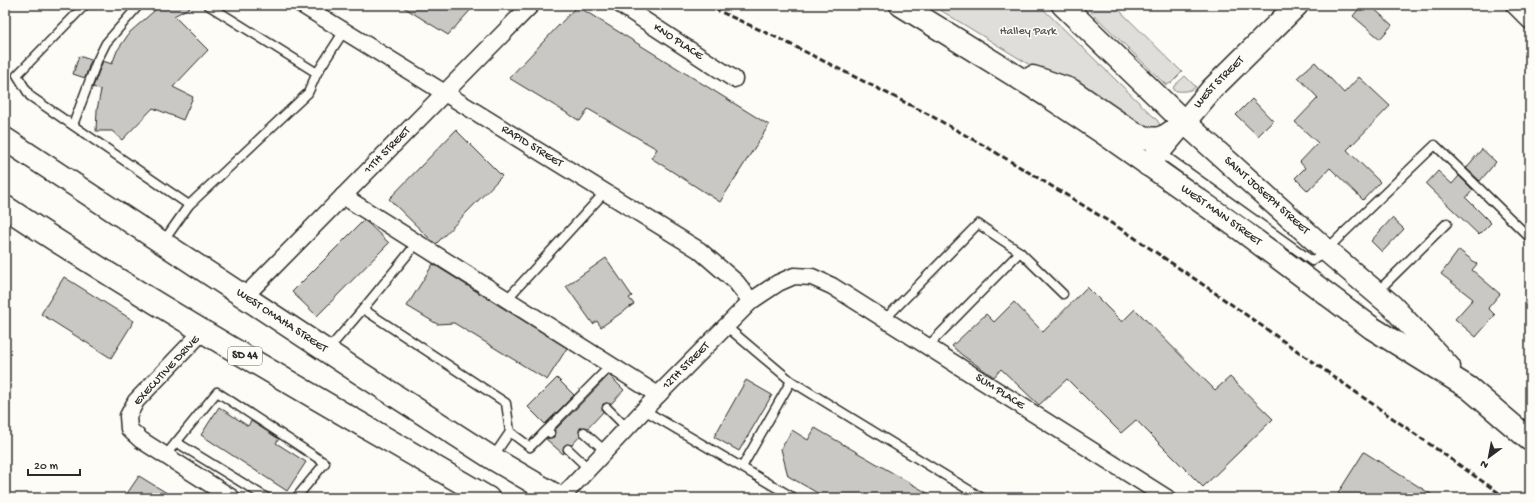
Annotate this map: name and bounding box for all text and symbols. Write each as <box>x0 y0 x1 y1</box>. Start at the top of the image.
street label: KNO PLACE <box>650 21 706 64</box>
park label: Halley Park <box>1000 25 1058 39</box>
street label: WEST STREET <box>1191 53 1249 112</box>
street label: 11TH STREET <box>361 123 415 178</box>
street label: RAPID STREET <box>498 123 566 172</box>
street label: SAINT JOSEPH STREET <box>1221 154 1313 239</box>
street label: WEST MAIN STREET <box>1178 182 1265 250</box>
street label: WEST OMAHA STREET <box>233 286 331 357</box>
street label: EXECUTIVE DRIVE <box>131 333 203 409</box>
street label: 12TH STREET <box>659 339 714 394</box>
road number: SD 44 <box>228 347 262 365</box>
street label: SUM PLACE <box>972 371 1027 413</box>
north arrow <box>1469 437 1509 477</box>
scale bar <box>28 451 80 477</box>
text: N <box>1479 457 1491 471</box>
text: 20 m <box>34 460 59 474</box>

